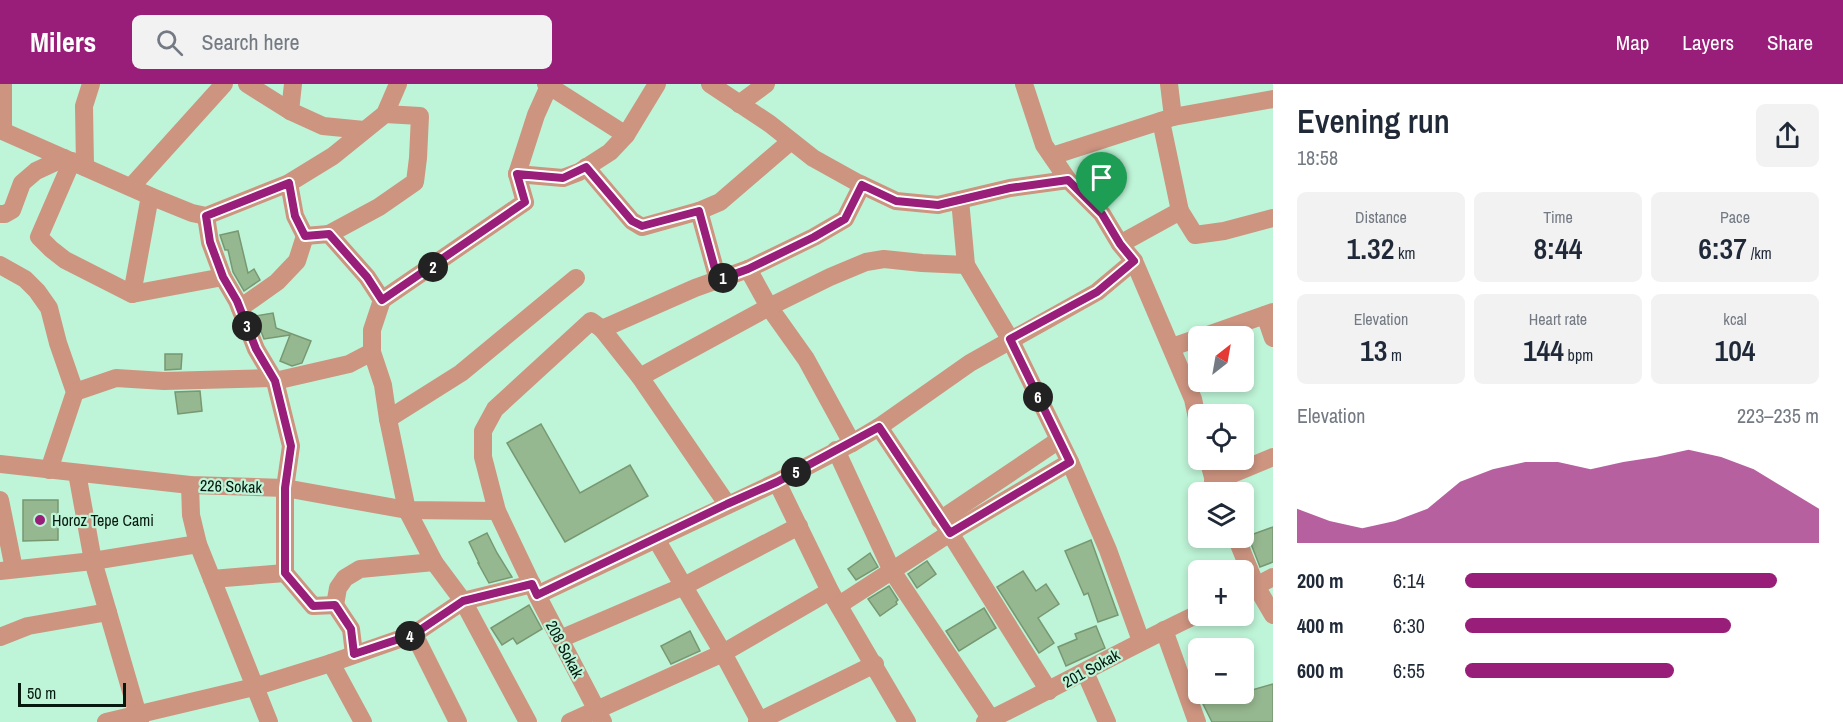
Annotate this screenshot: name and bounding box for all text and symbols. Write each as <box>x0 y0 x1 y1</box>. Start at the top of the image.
search box <box>132 15 552 69</box>
text: Milers <box>30 23 96 61</box>
icon: search <box>153 26 186 59</box>
text: Search here <box>201 27 300 57</box>
text: Map <box>1616 28 1649 57</box>
text: Layers <box>1682 28 1734 57</box>
text: Share <box>1767 28 1813 57</box>
text: Evening run <box>1297 99 1450 143</box>
button: share <box>1756 104 1819 167</box>
text: 18:58 <box>1297 144 1338 171</box>
pin <box>1076 152 1127 214</box>
icon: arrive <box>1085 161 1118 194</box>
text: Distance <box>1355 206 1407 228</box>
text: Time <box>1543 206 1573 228</box>
text: Pace <box>1720 206 1750 228</box>
text: 1.32 <box>1346 228 1394 268</box>
text: 8:44 <box>1534 228 1582 268</box>
text: 6:37 <box>1698 228 1747 268</box>
text: km <box>1394 242 1416 264</box>
text: /km <box>1747 242 1772 264</box>
pin: 2 <box>418 252 448 282</box>
text: 2 <box>429 256 437 278</box>
pin: 1 <box>708 263 738 293</box>
text: 1 <box>719 267 727 289</box>
text: Elevation <box>1354 308 1408 330</box>
text: Heart rate <box>1529 308 1587 330</box>
text: kcal <box>1723 308 1747 330</box>
pin: 3 <box>232 311 262 341</box>
text: 3 <box>243 315 251 337</box>
north arrow <box>1188 326 1254 392</box>
map controls <box>1188 326 1254 704</box>
text: 13 <box>1360 330 1387 370</box>
text: 144 <box>1523 330 1564 370</box>
text: 104 <box>1714 330 1756 370</box>
text: m <box>1387 344 1402 366</box>
text: bpm <box>1564 344 1593 366</box>
pin: 6 <box>1023 382 1053 412</box>
text: 6 <box>1034 386 1042 408</box>
text: Elevation <box>1297 402 1365 429</box>
text: 223–235 m <box>1737 402 1819 429</box>
button: locate <box>1188 404 1254 470</box>
pin: 5 <box>781 457 811 487</box>
text: 5 <box>792 461 800 483</box>
street label: 226 Sokak <box>200 474 263 498</box>
button: layers <box>1188 482 1254 548</box>
place label: Horoz Tepe Cami <box>52 509 154 531</box>
marker: Horoz Tepe Cami <box>33 513 47 527</box>
button: + <box>1188 560 1254 626</box>
text: 200 m <box>1297 567 1344 594</box>
text: 6:14 <box>1393 567 1425 594</box>
text: 400 m <box>1297 612 1344 639</box>
text: 6:30 <box>1393 612 1425 639</box>
street label: 208 Sokak <box>541 616 589 682</box>
pin: 4 <box>395 621 425 651</box>
text: 4 <box>406 625 414 647</box>
button: − <box>1188 638 1254 704</box>
street label: 201 Sokak <box>1059 643 1124 693</box>
text: 600 m <box>1297 657 1344 684</box>
text: 6:55 <box>1393 657 1425 684</box>
scale bar <box>18 680 126 708</box>
text: 50 m <box>27 682 56 704</box>

